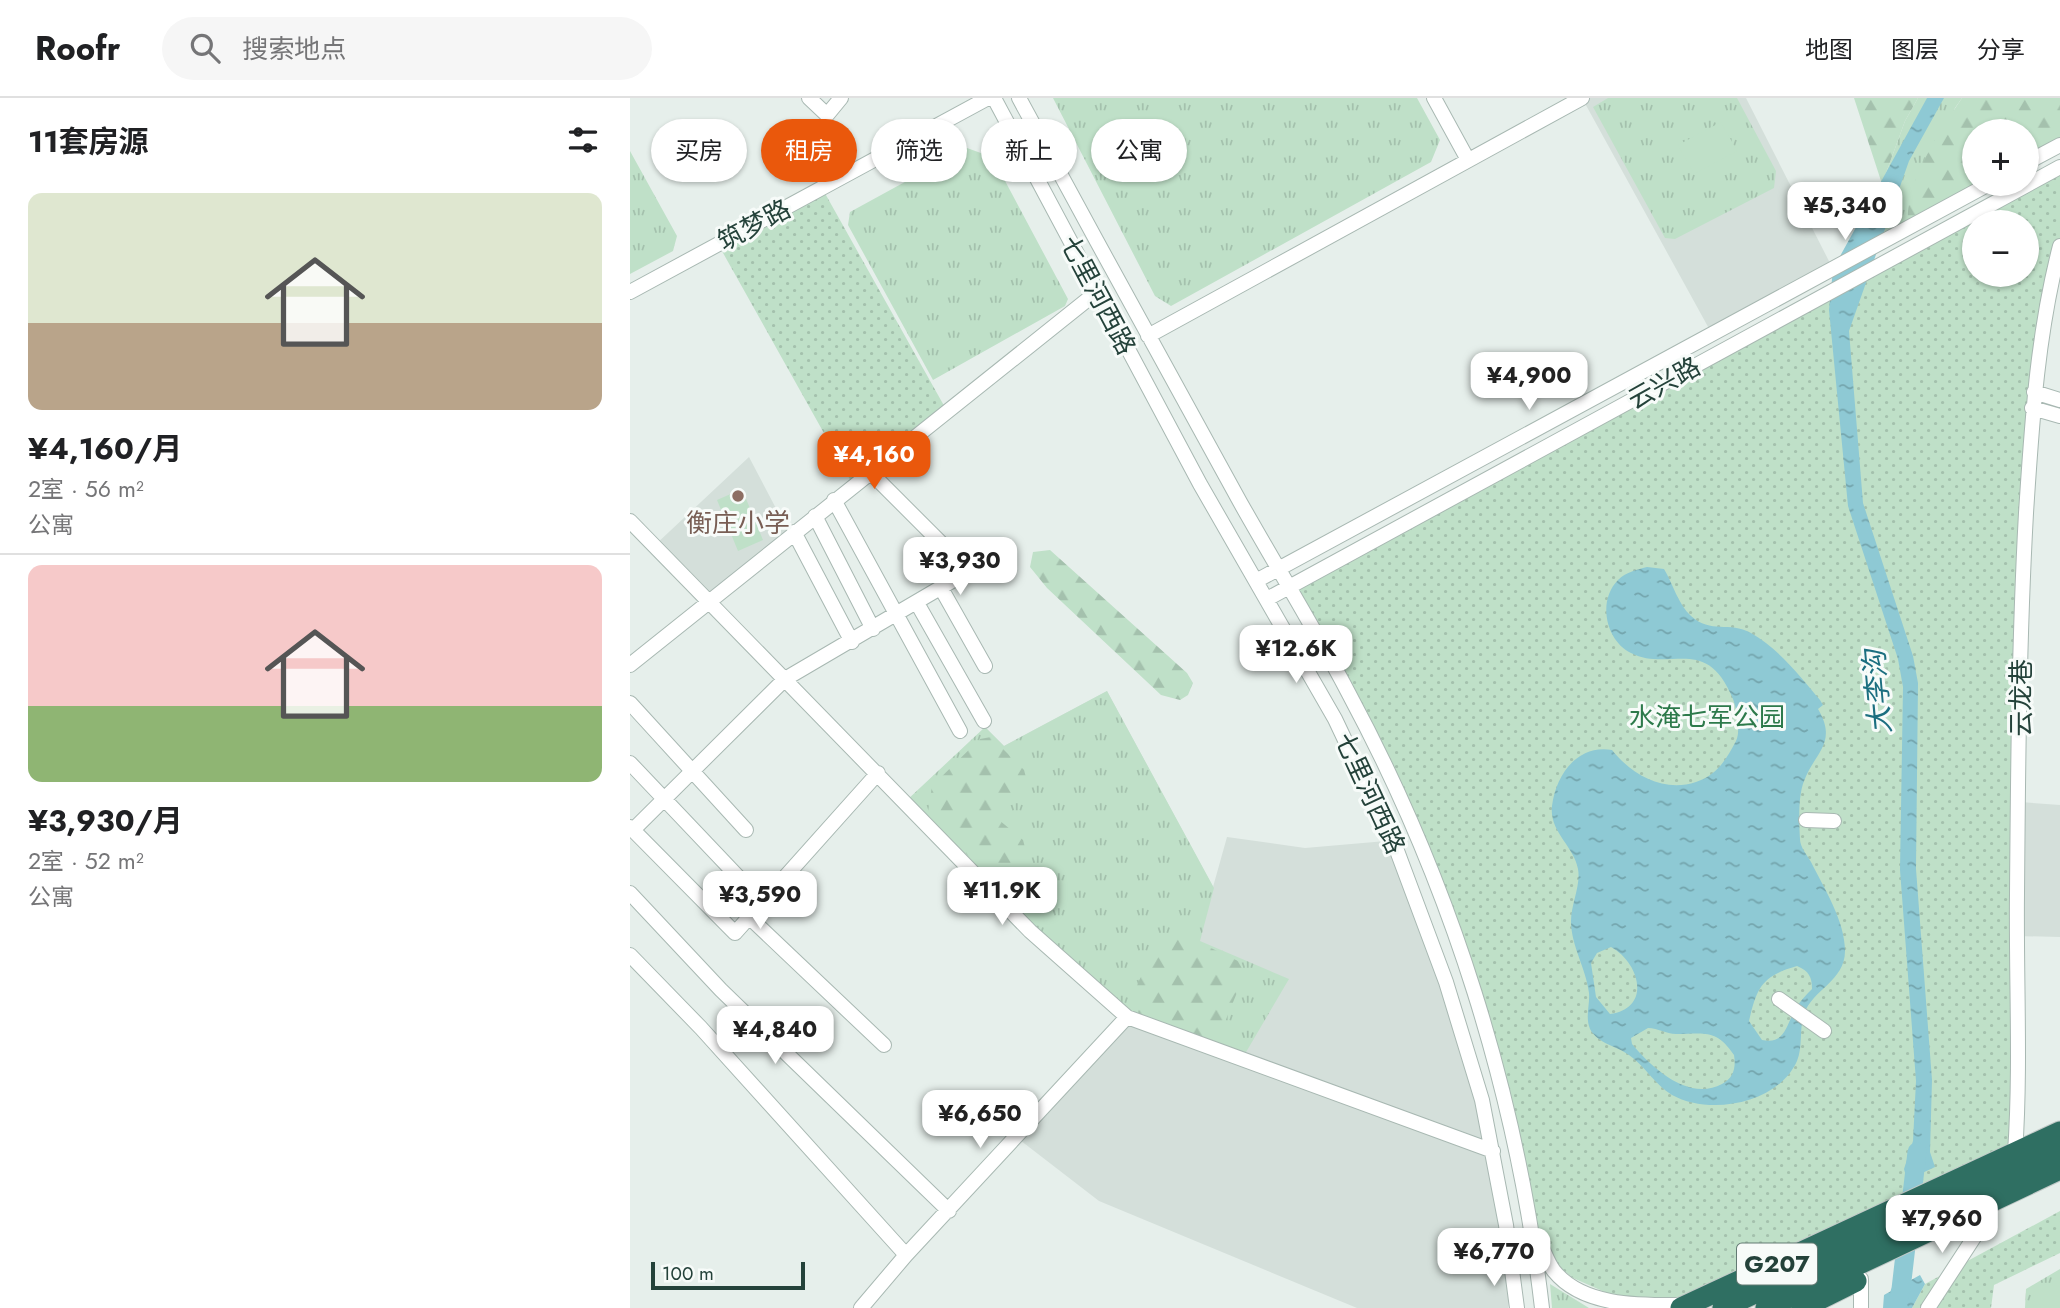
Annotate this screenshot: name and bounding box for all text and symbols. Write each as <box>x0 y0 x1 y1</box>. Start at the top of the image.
search box <box>162 17 652 80</box>
text: Roofr <box>35 25 120 72</box>
icon: search <box>186 29 224 67</box>
text: 搜索地点 <box>242 30 346 68</box>
text: 地图 <box>1805 32 1853 67</box>
text: 图层 <box>1891 32 1939 67</box>
text: 分享 <box>1977 32 2025 67</box>
chip: 买房 <box>651 119 747 182</box>
chip: 租房 <box>761 119 857 182</box>
chip: 筛选 <box>871 119 967 182</box>
chip: 新上 <box>981 119 1077 182</box>
chip: 公寓 <box>1091 119 1187 182</box>
map controls <box>1962 119 2039 287</box>
button: + <box>1962 119 2039 196</box>
text: 11套房源 <box>28 120 149 163</box>
icon: filters <box>564 121 602 159</box>
pin: ¥5,340 <box>1788 183 1902 242</box>
text: ¥5,340 <box>1803 188 1887 222</box>
street label: 筑梦路 <box>711 190 797 260</box>
button: − <box>1962 210 2039 287</box>
street label: 七里河西路 <box>1051 229 1145 361</box>
icon: home <box>252 239 378 365</box>
street label: 云兴路 <box>1621 347 1707 419</box>
pin: ¥4,900 <box>1472 352 1586 412</box>
text: ¥4,900 <box>1487 358 1571 392</box>
text: ¥4,160/月 <box>28 427 182 470</box>
pin: ¥4,160 <box>817 432 931 491</box>
text: ¥4,160 <box>833 437 915 471</box>
text: 2室 · 56 m² <box>28 472 144 506</box>
marker: 衡庄小学 <box>730 488 746 504</box>
place label: 衡庄小学 <box>686 504 790 542</box>
text: 公寓 <box>28 508 74 542</box>
pin: ¥3,930 <box>903 538 1017 597</box>
text: ¥3,930 <box>919 543 1001 577</box>
icon: home <box>252 611 378 737</box>
pin: ¥12.6K <box>1239 626 1353 685</box>
text: ¥12.6K <box>1255 631 1337 665</box>
water label: 大李沟 <box>1853 645 1902 736</box>
street label: 云龙巷 <box>2002 659 2040 737</box>
park label: 水淹七军公园 <box>1629 698 1785 736</box>
street label: 七里河西路 <box>1325 726 1415 860</box>
text: ¥3,930/月 <box>28 799 183 842</box>
text: 2室 · 52 m² <box>28 844 144 878</box>
pin: ¥11.9K <box>945 868 1059 927</box>
pin: ¥3,590 <box>703 872 817 931</box>
text: ¥11.9K <box>963 873 1041 907</box>
text: ¥3,590 <box>719 877 801 911</box>
text: 公寓 <box>28 880 74 914</box>
pin: ¥4,840 <box>718 1006 832 1066</box>
text: ¥4,840 <box>733 1012 817 1046</box>
pin: ¥6,650 <box>923 1090 1037 1150</box>
text: ¥6,650 <box>938 1096 1022 1130</box>
pin: ¥7,960 <box>1885 1196 1999 1255</box>
text: ¥7,960 <box>1902 1201 1982 1235</box>
pin: ¥6,770 <box>1437 1228 1551 1288</box>
text: ¥6,770 <box>1453 1234 1535 1268</box>
road number: G207 <box>1737 1244 1817 1284</box>
scale bar <box>651 1259 805 1291</box>
text: 100 m <box>662 1260 714 1287</box>

